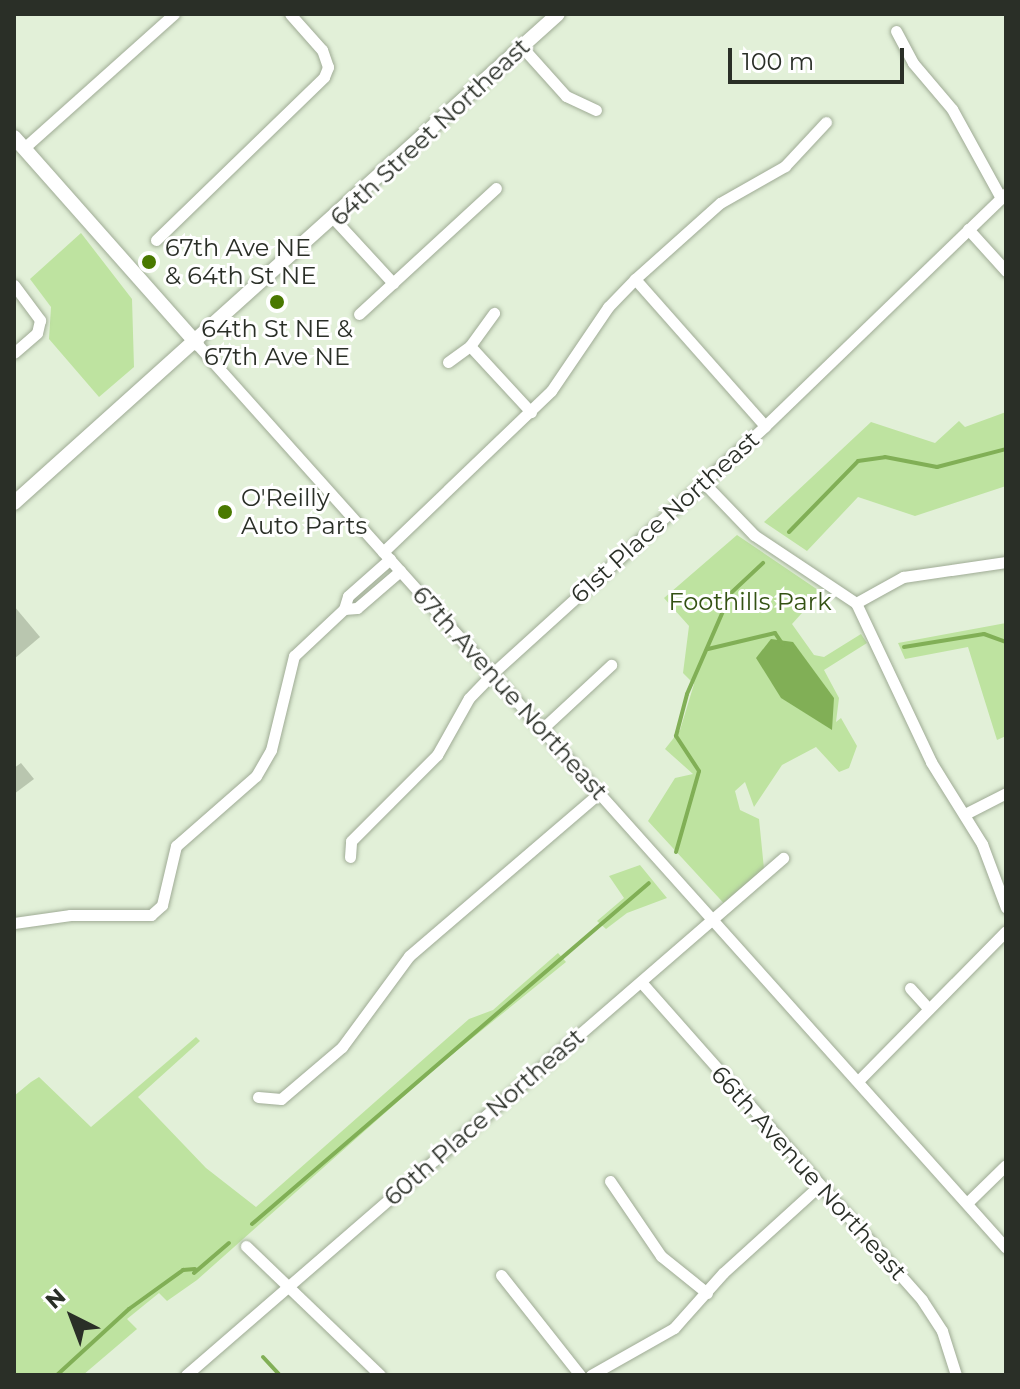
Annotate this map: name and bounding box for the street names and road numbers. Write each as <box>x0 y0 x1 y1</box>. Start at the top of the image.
street label: 64th Street Northeast <box>324 32 536 232</box>
street label: 61st Place Northeast <box>565 425 765 609</box>
street label: 67th Avenue Northeast <box>406 580 614 806</box>
street label: 60th Place Northeast <box>378 1022 590 1212</box>
street label: 66th Avenue Northeast <box>705 1060 913 1286</box>

